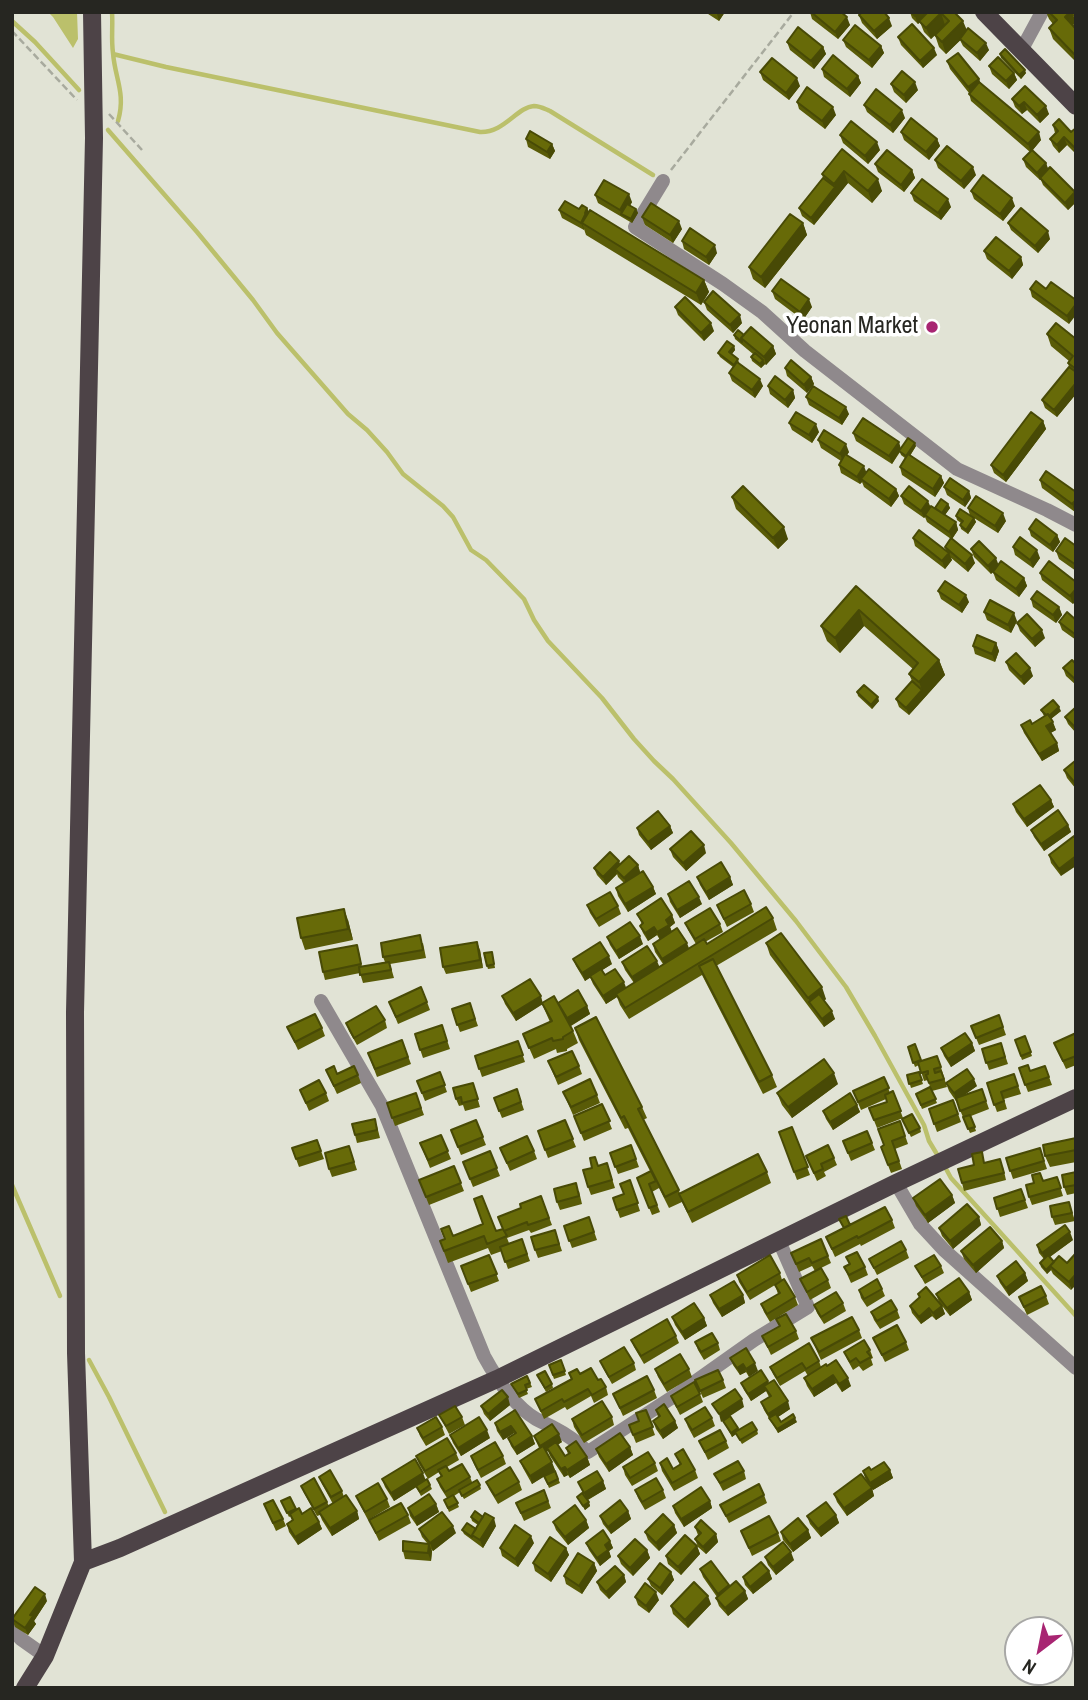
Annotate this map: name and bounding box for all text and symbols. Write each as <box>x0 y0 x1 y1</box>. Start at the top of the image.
place label: Yeonan Market <box>786 313 918 341</box>
marker: Yeonan Market <box>924 319 940 335</box>
north arrow <box>1004 1616 1074 1686</box>
text: N <box>1017 1653 1041 1681</box>

